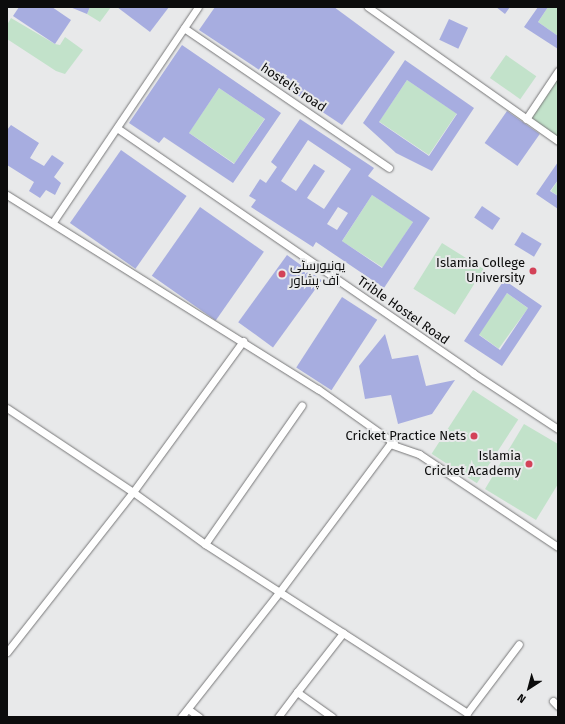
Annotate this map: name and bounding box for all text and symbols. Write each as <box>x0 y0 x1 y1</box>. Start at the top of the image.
street label: hostel's road <box>257 60 329 116</box>
place label: Islamia College University <box>436 256 525 287</box>
place label: یونیورسٹی آف پشاور <box>290 259 345 290</box>
marker: Islamia College University <box>528 266 538 276</box>
marker: یونیورسٹی آف پشاور <box>277 269 287 279</box>
street label: Trible Hostel Road <box>354 274 452 348</box>
place label: Cricket Practice Nets <box>346 428 466 444</box>
marker: Cricket Practice Nets <box>469 431 479 441</box>
place label: Islamia Cricket Academy <box>424 449 521 480</box>
marker: Islamia Cricket Academy <box>524 459 534 469</box>
north arrow <box>509 668 549 708</box>
text: N <box>515 691 528 706</box>

